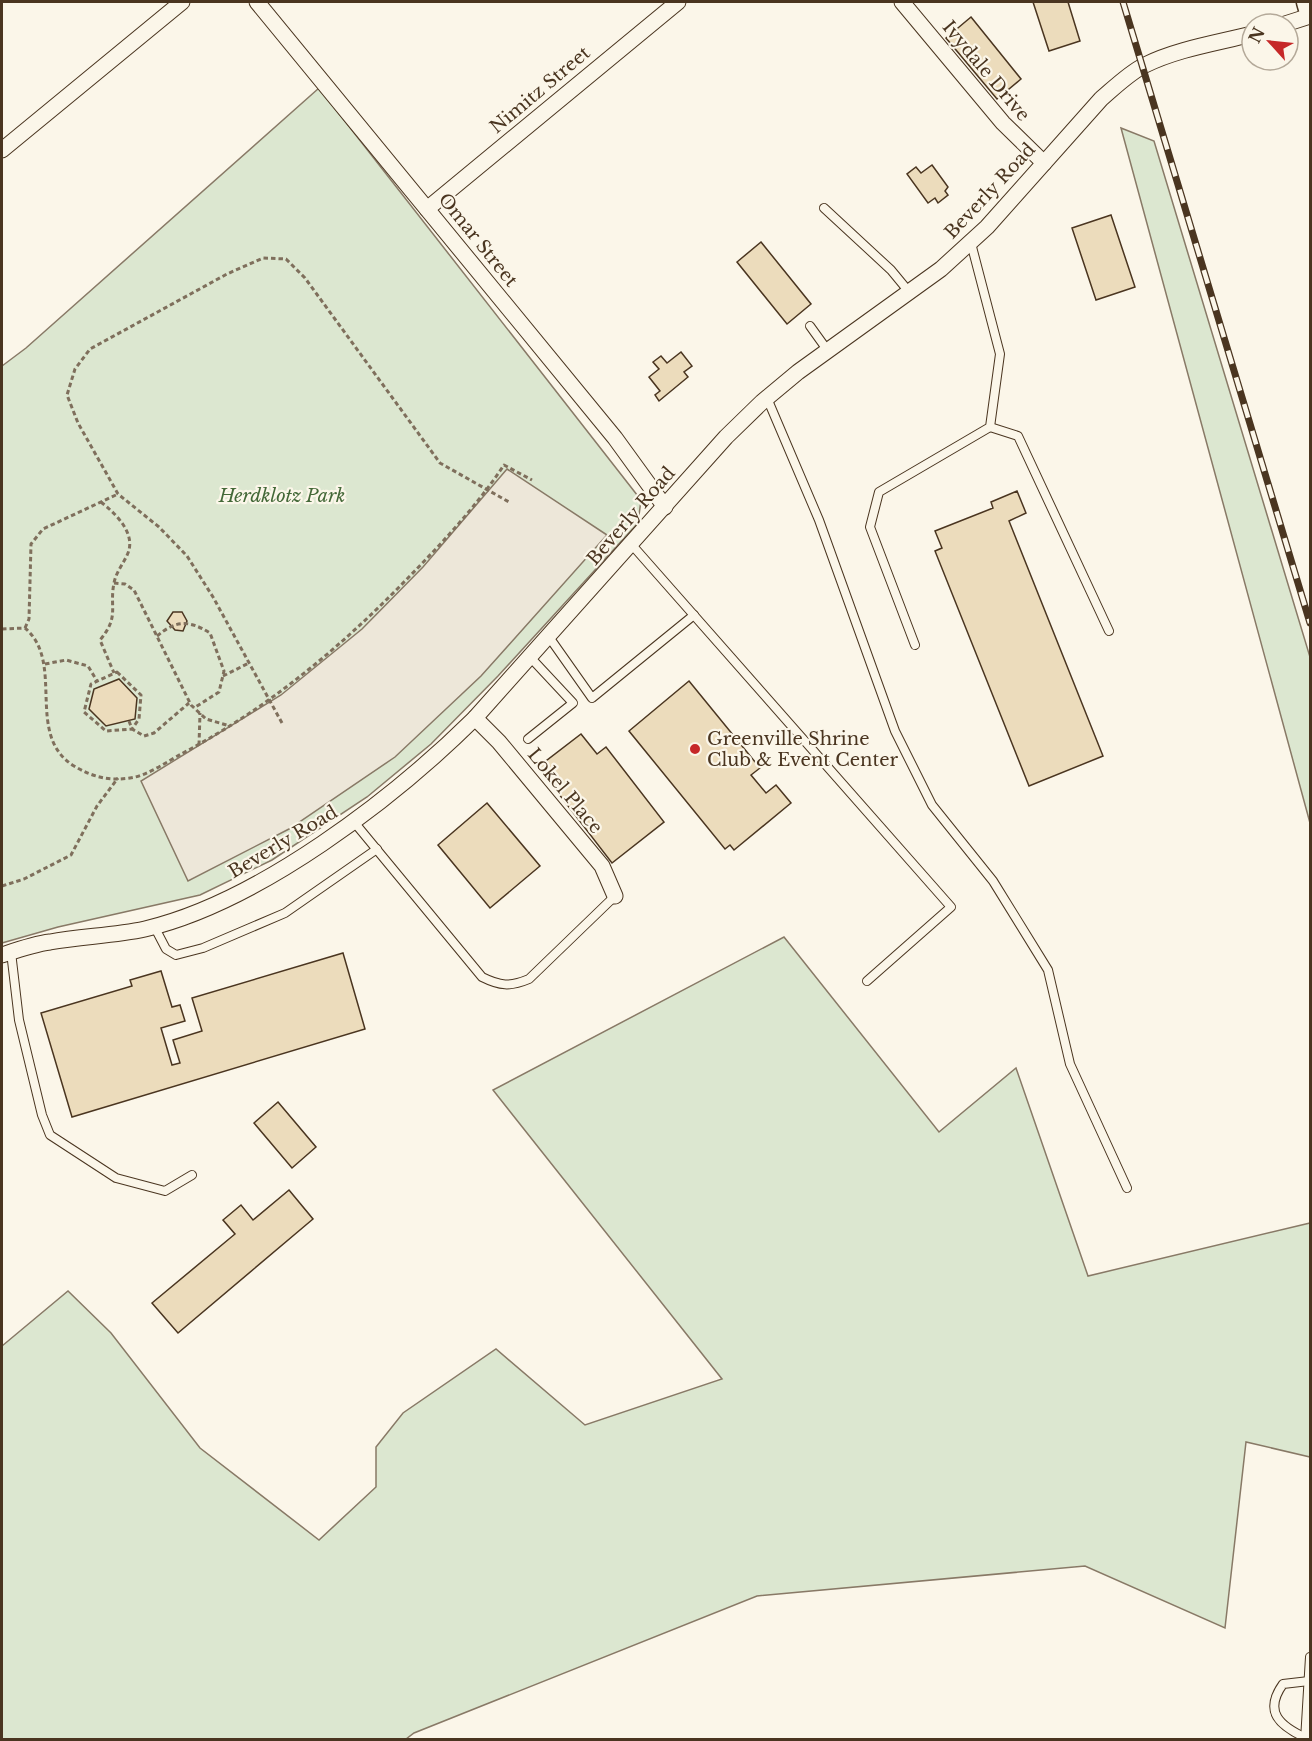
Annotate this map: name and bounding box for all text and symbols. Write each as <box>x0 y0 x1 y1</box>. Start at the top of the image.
north arrow <box>1240 12 1300 72</box>
street label: Ivydale Drive <box>938 16 1034 126</box>
text: N <box>1244 24 1269 46</box>
street label: Nimitz Street <box>486 42 595 138</box>
street label: Beverly Road <box>940 138 1040 244</box>
street label: Omar Street <box>434 189 522 291</box>
street label: Beverly Road <box>582 462 680 570</box>
park label: Herdklotz Park <box>218 485 345 507</box>
place label: Greenville Shrine Club & Event Center <box>707 728 899 771</box>
marker: Greenville Shrine Club & Event Center <box>688 742 702 756</box>
street label: Lokel Place <box>523 744 607 838</box>
street label: Beverly Road <box>225 801 341 883</box>

